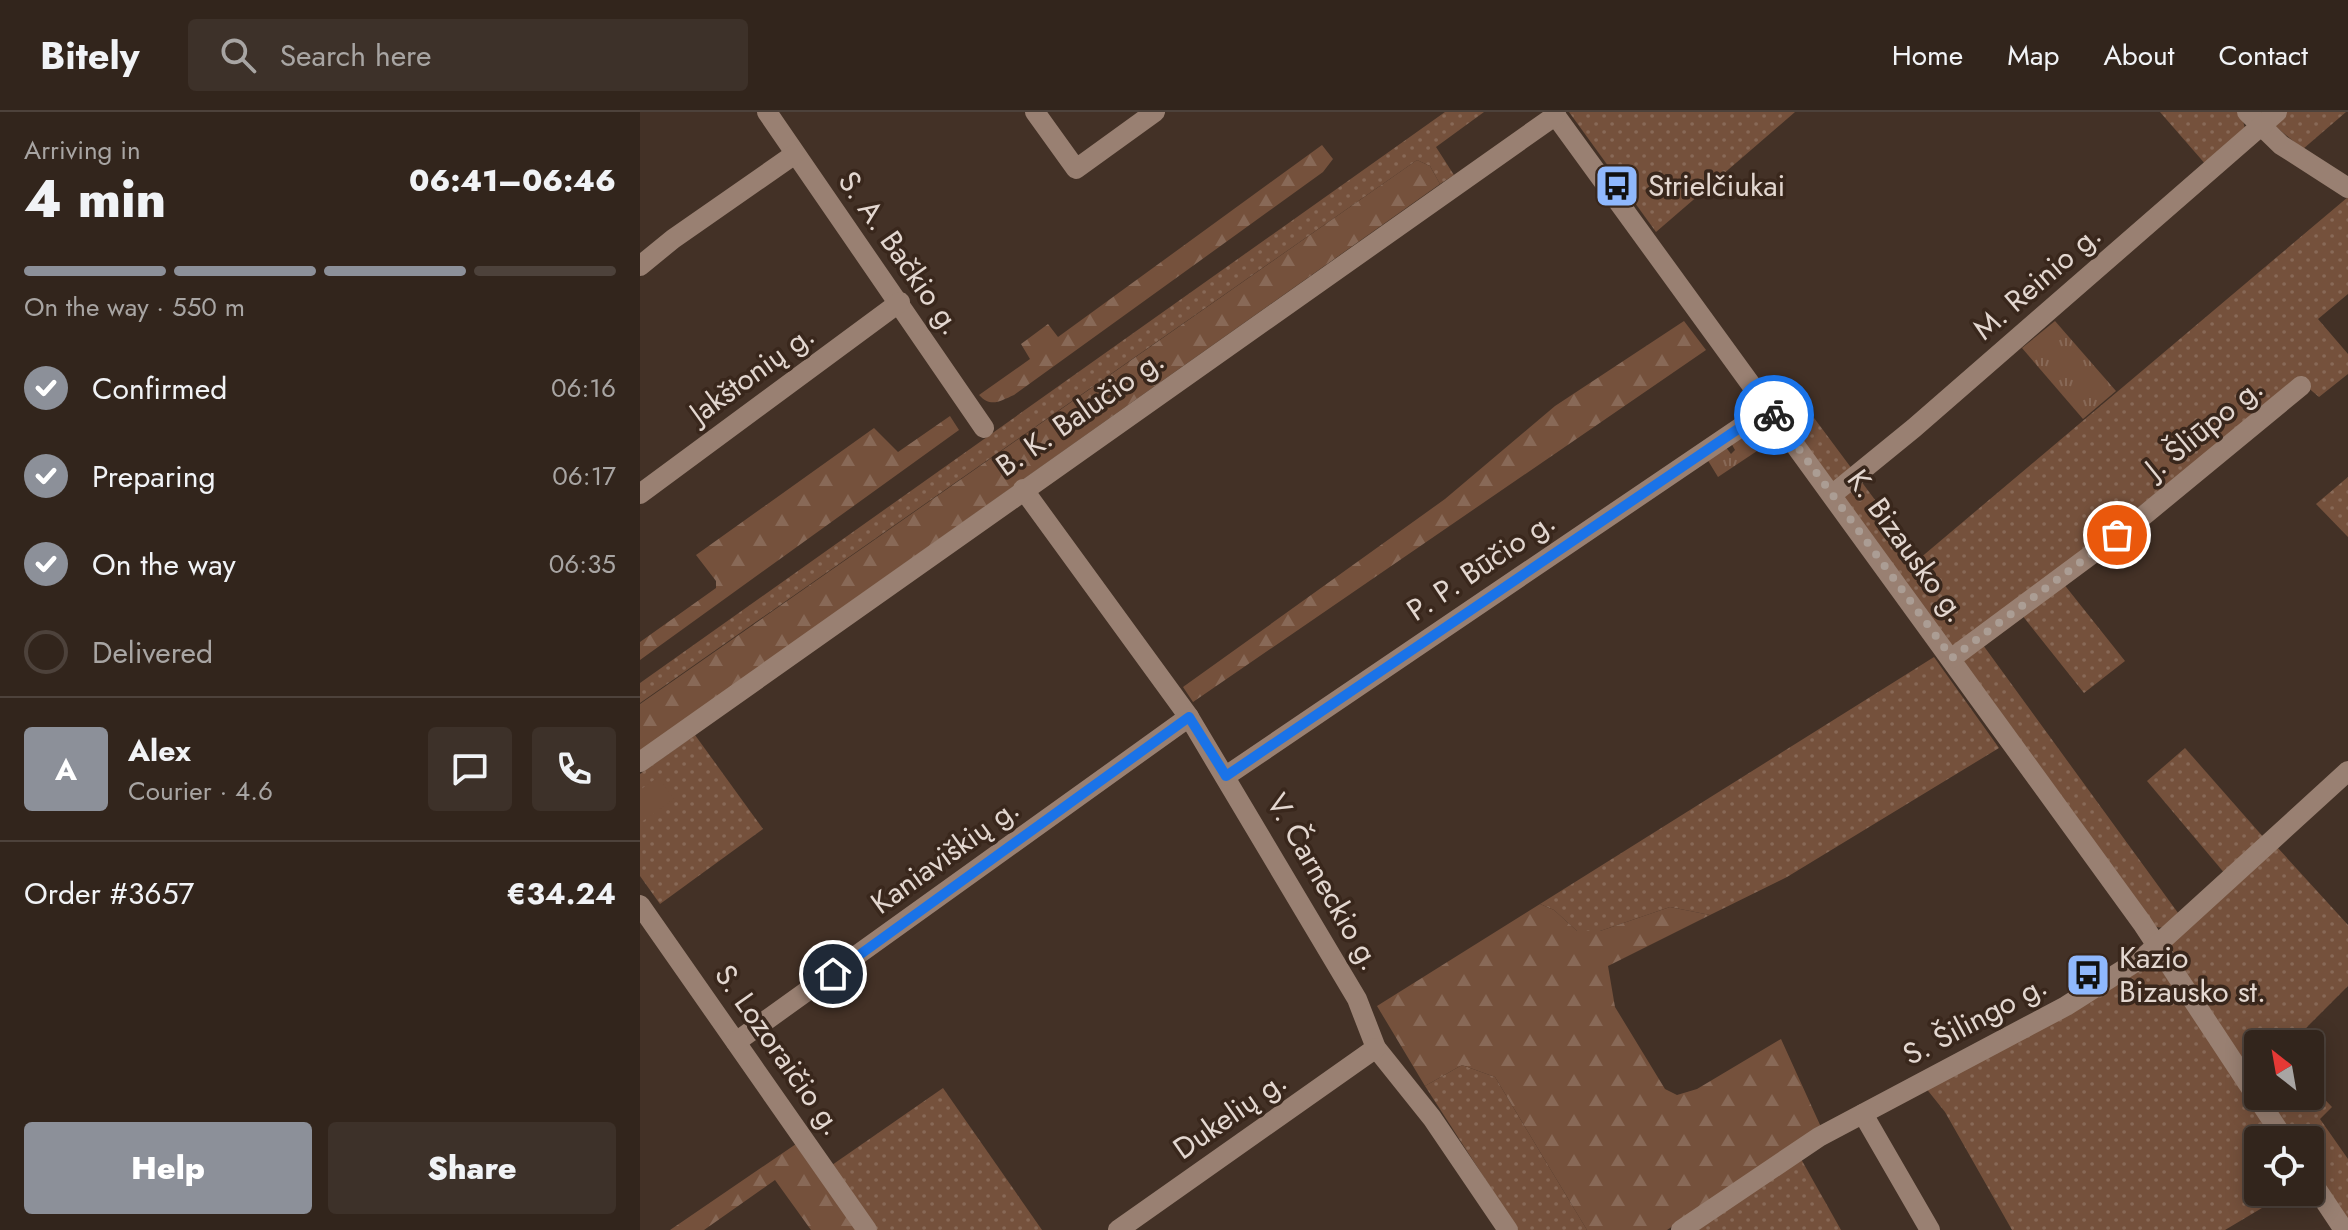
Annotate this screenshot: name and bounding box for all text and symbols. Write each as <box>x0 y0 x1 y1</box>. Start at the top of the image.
search box <box>188 19 748 91</box>
text: Bitely <box>40 28 140 83</box>
icon: search <box>216 33 260 77</box>
text: Search here <box>280 34 431 77</box>
text: Home <box>1892 35 1963 76</box>
text: Map <box>2007 35 2059 76</box>
text: About <box>2103 35 2175 76</box>
text: Contact <box>2219 35 2308 76</box>
text: Arriving in <box>24 131 141 169</box>
text: 06:41–06:46 <box>409 159 616 202</box>
text: 4 min <box>24 161 166 237</box>
street label: S. A. Bačkio g. <box>828 162 973 343</box>
bus stop icon: Strielčiukai <box>1593 162 1641 210</box>
place label: Strielčiukai <box>1648 164 1785 207</box>
street label: M. Reinio g. <box>1963 214 2110 349</box>
text: On the way · 550 m <box>24 288 245 326</box>
street label: Jakštonių g. <box>677 314 823 436</box>
street label: B. K. Balučio g. <box>987 339 1173 487</box>
icon: check <box>24 366 68 410</box>
text: Confirmed <box>92 367 227 410</box>
street label: J. Šliūpo g. <box>2132 367 2272 491</box>
text: 06:16 <box>551 369 616 407</box>
courier <box>1734 375 1814 455</box>
icon: bike <box>1752 393 1796 437</box>
icon: check <box>24 454 68 498</box>
text: Preparing <box>92 455 216 498</box>
text: 06:17 <box>552 457 616 495</box>
street label: K. Bizausko g. <box>1837 460 1978 631</box>
street label: P. P. Būčio g. <box>1398 500 1564 631</box>
pin <box>2083 501 2151 569</box>
icon: bag <box>2095 513 2139 557</box>
icon: check <box>24 542 68 586</box>
text: On the way <box>92 543 236 586</box>
text: 06:35 <box>549 545 616 583</box>
text: Delivered <box>92 631 213 674</box>
button: chat <box>428 727 512 811</box>
button: phone <box>532 727 616 811</box>
text: Alex <box>128 729 191 772</box>
text: A <box>55 748 77 791</box>
text: Courier · 4.6 <box>128 772 273 810</box>
street label: V. Čarneckio g. <box>1256 785 1393 978</box>
street label: Kaniaviškių g. <box>862 787 1028 924</box>
text: Order #3657 <box>24 872 194 915</box>
text: €34.24 <box>507 872 616 915</box>
place label: Kazio Bizausko st. <box>2119 936 2266 1013</box>
pin <box>799 940 867 1008</box>
bus stop icon: Kazio Bizausko st. <box>2064 951 2112 999</box>
icon: home <box>811 952 855 996</box>
street label: S. Lozoraičio g. <box>705 956 854 1144</box>
street label: S. Šilingo g. <box>1895 964 2054 1076</box>
north arrow <box>2244 1030 2324 1110</box>
map controls <box>2244 1030 2324 1206</box>
street label: Dukelių g. <box>1164 1060 1295 1169</box>
button: Help <box>24 1122 312 1214</box>
button: Share <box>328 1122 616 1214</box>
button: locate <box>2244 1126 2324 1206</box>

